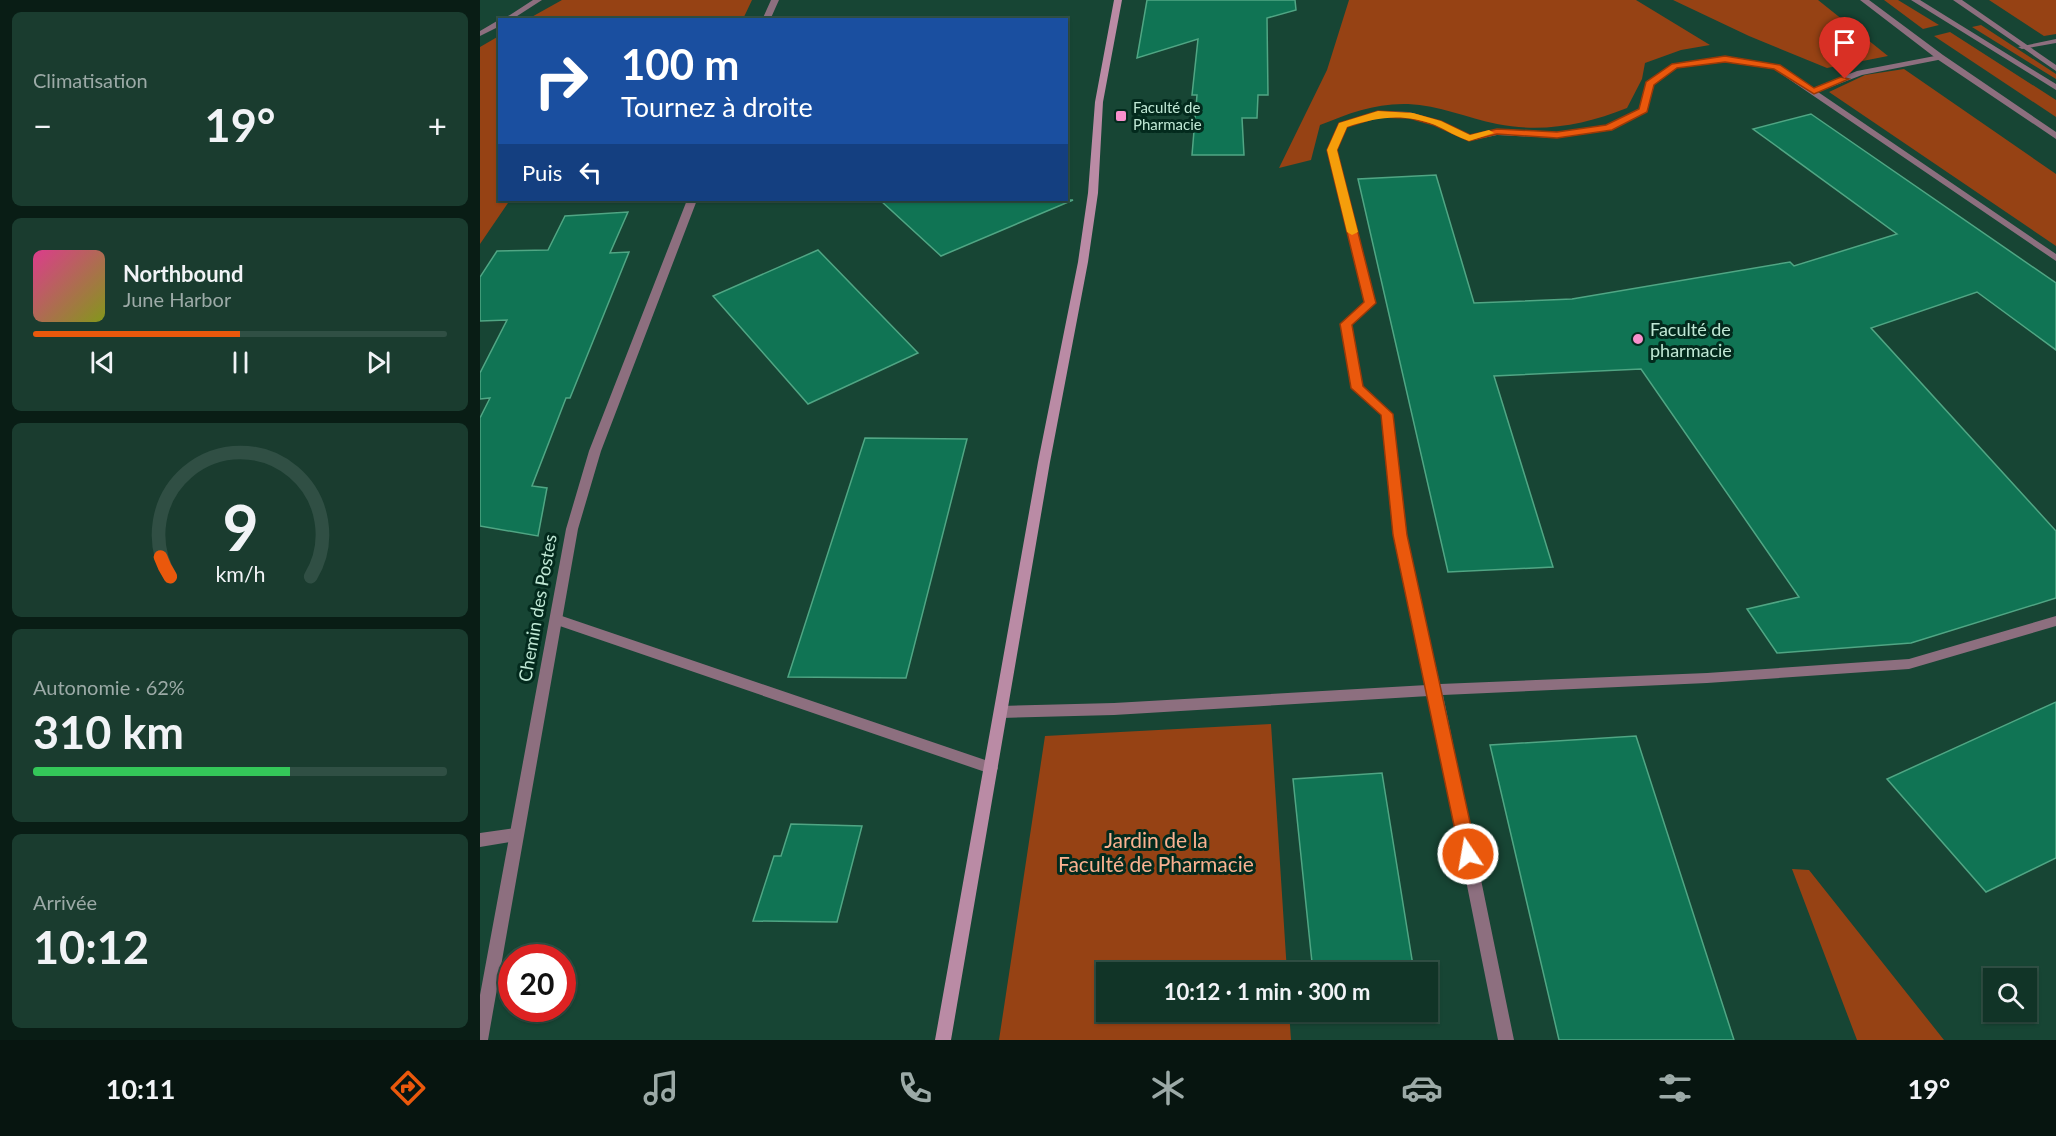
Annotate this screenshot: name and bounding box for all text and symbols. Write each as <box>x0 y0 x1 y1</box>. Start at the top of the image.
pin <box>1819 17 1870 79</box>
icon: arrive <box>1828 26 1861 59</box>
text: 100 m <box>621 39 739 89</box>
icon: right <box>522 42 600 120</box>
text: Climatisation <box>33 68 148 92</box>
text: Tournez à droite <box>621 90 813 123</box>
text: 19° <box>205 98 275 152</box>
place label: Faculté de Pharmacie <box>1133 98 1202 133</box>
text: − <box>33 105 52 145</box>
text: + <box>428 105 447 145</box>
marker: Faculté de Pharmacie <box>1114 109 1128 123</box>
icon: left <box>574 156 607 189</box>
text: Puis <box>522 159 562 186</box>
text: Northbound <box>123 260 243 287</box>
text: June Harbor <box>123 287 231 311</box>
place label: Faculté de pharmacie <box>1650 318 1732 361</box>
marker: Faculté de pharmacie <box>1631 332 1645 346</box>
icon: previous <box>86 346 119 379</box>
icon: pause <box>224 346 257 379</box>
icon: next <box>362 346 395 379</box>
text: 9 <box>222 489 258 564</box>
street label: Chemin des Postes <box>513 532 561 683</box>
text: km/h <box>215 561 265 587</box>
text: Autonomie · 62% <box>33 675 185 699</box>
text: 310 km <box>33 705 184 759</box>
position arrow <box>1436 822 1500 886</box>
park label: Jardin de la Faculté de Pharmacie <box>1058 827 1254 876</box>
text: Arrivée <box>33 890 97 914</box>
text: 10:12 <box>33 920 149 974</box>
speed limit sign: 20 <box>498 944 576 1022</box>
map controls <box>1983 968 2037 1022</box>
button: search <box>1983 968 2037 1022</box>
text: 10:12 · 1 min · 300 m <box>1164 978 1370 1005</box>
icon: directions <box>387 1067 429 1109</box>
icon: music <box>640 1067 682 1109</box>
icon: phone <box>894 1067 936 1109</box>
icon: climate <box>1147 1067 1189 1109</box>
icon: car <box>1401 1067 1443 1109</box>
icon: filters <box>1654 1067 1696 1109</box>
text: 10:11 <box>106 1072 175 1105</box>
text: 19° <box>1908 1072 1950 1105</box>

